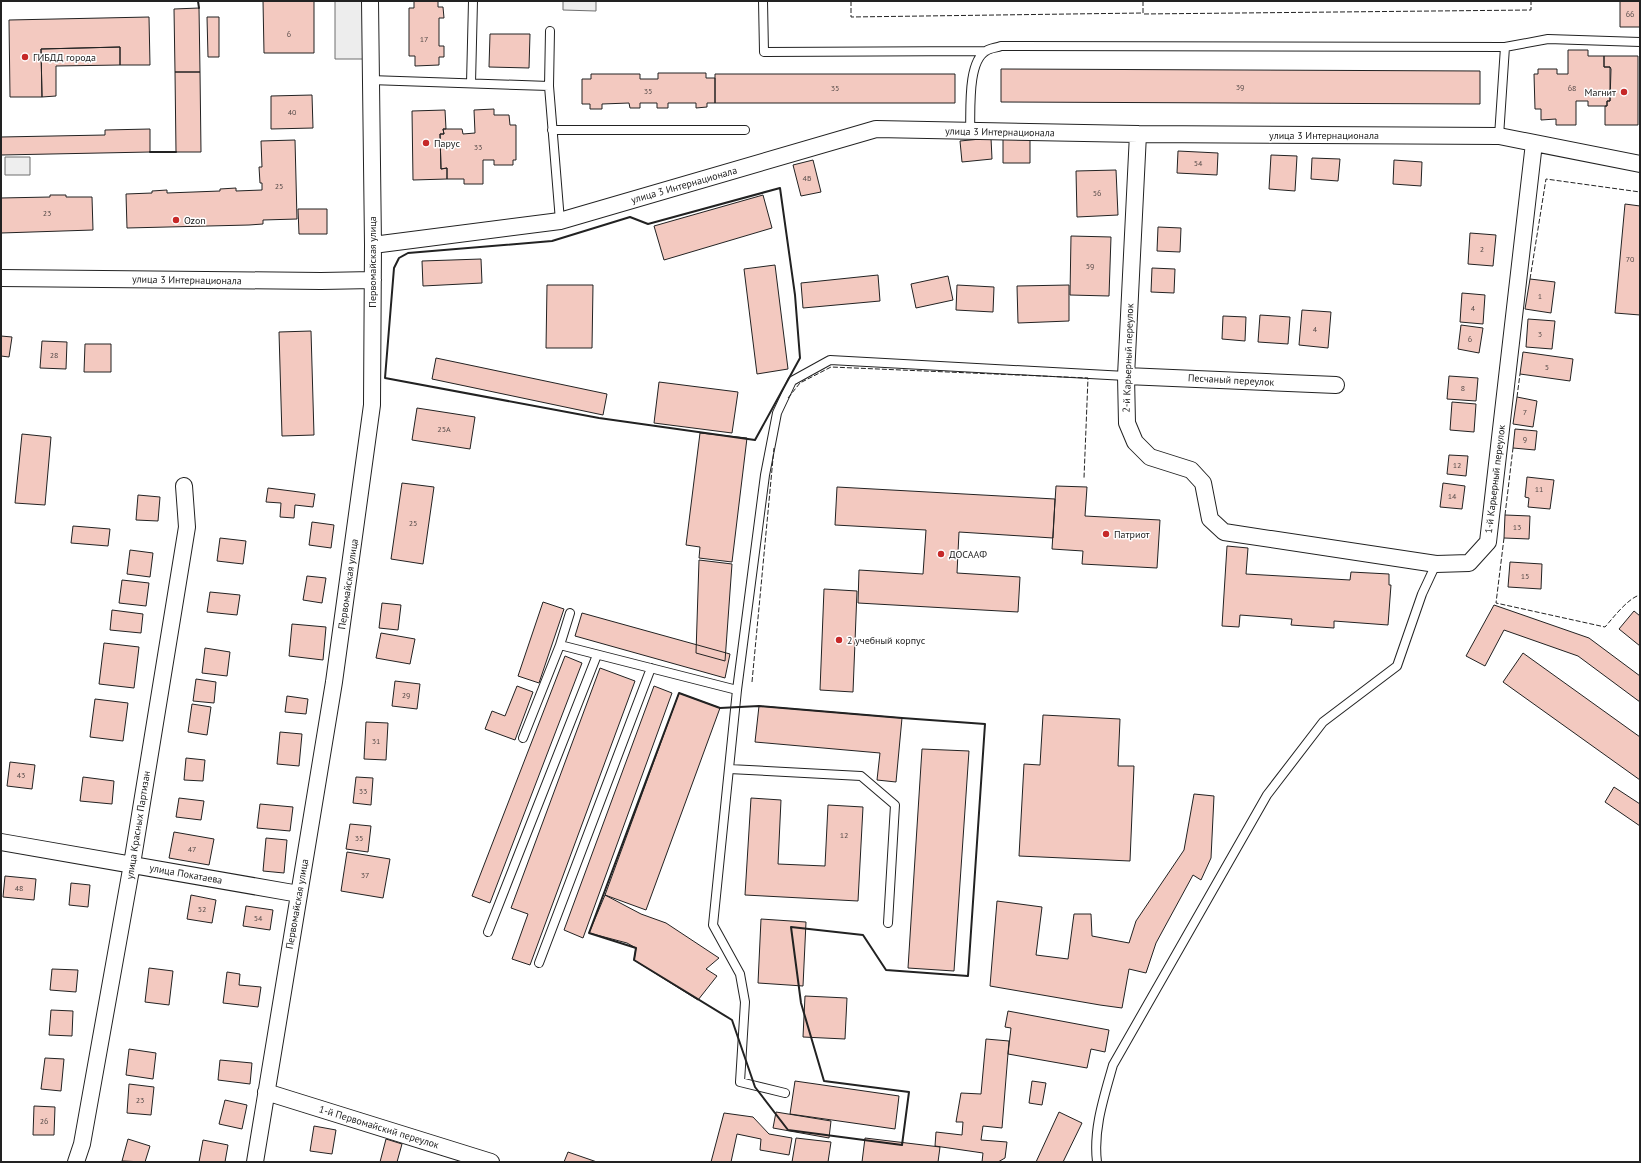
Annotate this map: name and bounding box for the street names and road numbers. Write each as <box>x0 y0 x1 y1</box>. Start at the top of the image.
street label: улица 3 Интернационала <box>945 125 1055 139</box>
street label: улица 3 Интернационала <box>1269 129 1379 142</box>
street label: улица 3 Интернационала <box>629 164 739 206</box>
street label: Первомайская улица <box>366 216 379 308</box>
street label: улица 3 Интернационала <box>132 273 242 287</box>
street label: 2-й Карьерный переулок <box>1120 303 1136 413</box>
street label: Песчаный переулок <box>1187 371 1275 389</box>
street label: 1-й Карьерный переулок <box>1482 424 1508 534</box>
street label: Первомайская улица <box>335 538 361 630</box>
street label: улица Красных Партизан <box>123 770 153 880</box>
street label: Первомайская улица <box>283 858 311 950</box>
street label: улица Покатаева <box>149 861 223 887</box>
street label: 1-й Первомайский переулок <box>317 1103 441 1152</box>

